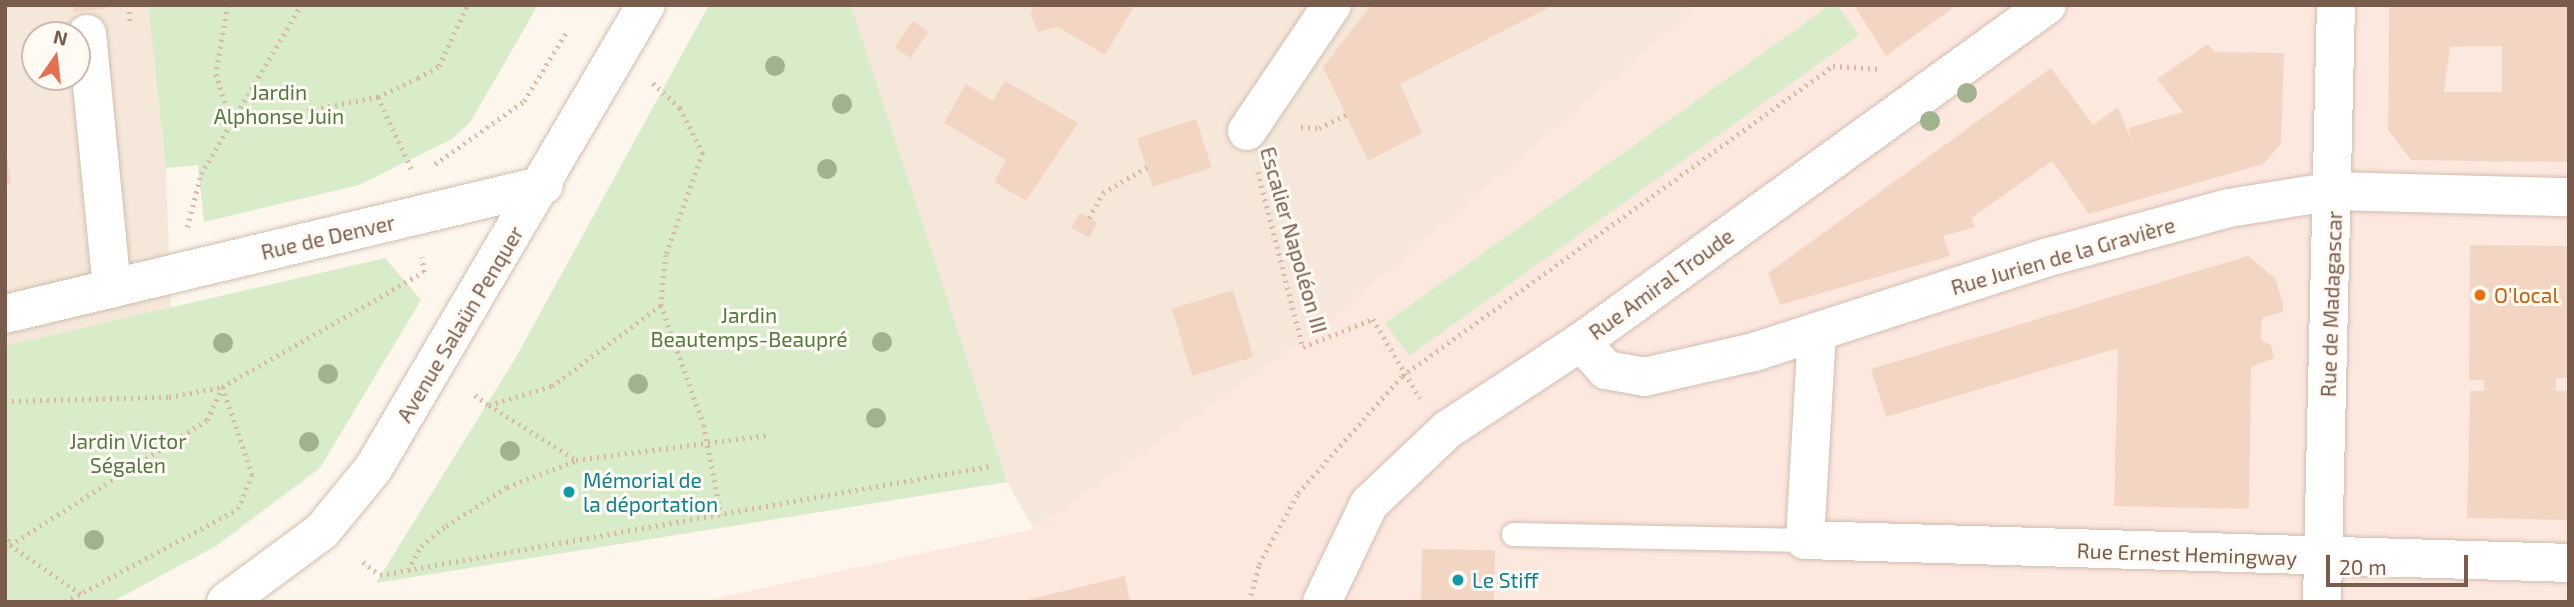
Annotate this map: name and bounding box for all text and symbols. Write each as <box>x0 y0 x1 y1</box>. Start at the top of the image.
north arrow <box>21 21 91 91</box>
text: N <box>51 24 70 50</box>
park label: Jardin Alphonse Juin <box>214 79 344 129</box>
street label: Escalier Napoléon III <box>1255 144 1333 336</box>
street label: Rue de Denver <box>258 209 398 265</box>
street label: Rue de Madagascar <box>2315 210 2347 398</box>
street label: Rue Jurien de la Gravière <box>1948 212 2178 300</box>
street label: Avenue Salaün Penquer <box>391 221 529 427</box>
street label: Rue Amiral Troude <box>1583 223 1739 345</box>
place label: O'local <box>2494 282 2559 308</box>
marker: O'local <box>2472 287 2488 303</box>
park label: Jardin Beautemps-Beaupré <box>650 302 848 352</box>
park label: Jardin Victor Ségalen <box>69 428 187 478</box>
place label: Mémorial de la déportation <box>583 467 718 517</box>
marker: Mémorial de la déportation <box>561 484 577 500</box>
street label: Rue Ernest Hemingway <box>2076 538 2298 570</box>
scale bar <box>2329 540 2471 584</box>
text: 20 m <box>2339 554 2387 579</box>
place label: Le Stiff <box>1472 567 1539 593</box>
marker: Le Stiff <box>1450 572 1466 588</box>

